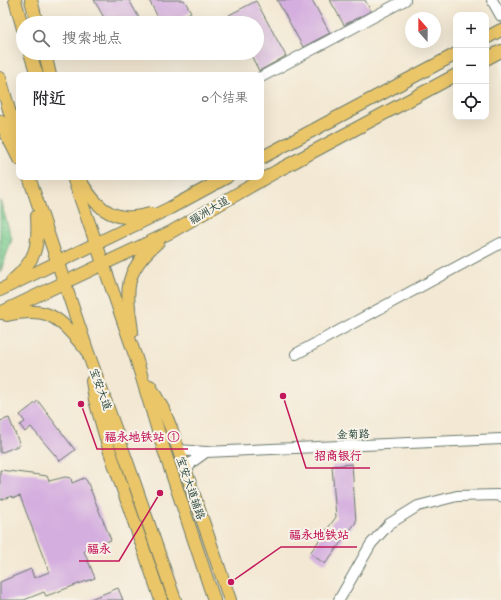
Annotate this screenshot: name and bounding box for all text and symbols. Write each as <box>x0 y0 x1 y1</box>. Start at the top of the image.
north arrow <box>405 12 441 48</box>
map controls <box>453 12 489 120</box>
button: + <box>453 12 489 48</box>
search box <box>16 16 264 60</box>
icon: search <box>30 27 52 49</box>
text: 搜索地点 <box>62 31 122 49</box>
button: − <box>453 48 489 84</box>
button: locate <box>453 84 489 120</box>
text: 附近 <box>32 91 66 111</box>
text: 0个结果 <box>202 92 248 107</box>
street label: 福洲大道 <box>187 195 232 228</box>
street label: 宝安大道 <box>86 367 113 412</box>
callout: 福永地铁站 ① <box>97 425 188 449</box>
street label: 金菊路 <box>336 428 370 443</box>
text: 福永地铁站 ① <box>105 430 179 446</box>
callout: 招商银行 <box>306 444 370 468</box>
text: 招商银行 <box>314 449 362 465</box>
street label: 宝安大道辅路 <box>173 455 206 522</box>
callout: 福永地铁站 <box>281 523 357 547</box>
text: 福永地铁站 <box>289 529 349 544</box>
callout: 福永 <box>79 537 119 561</box>
text: 福永 <box>87 543 111 558</box>

